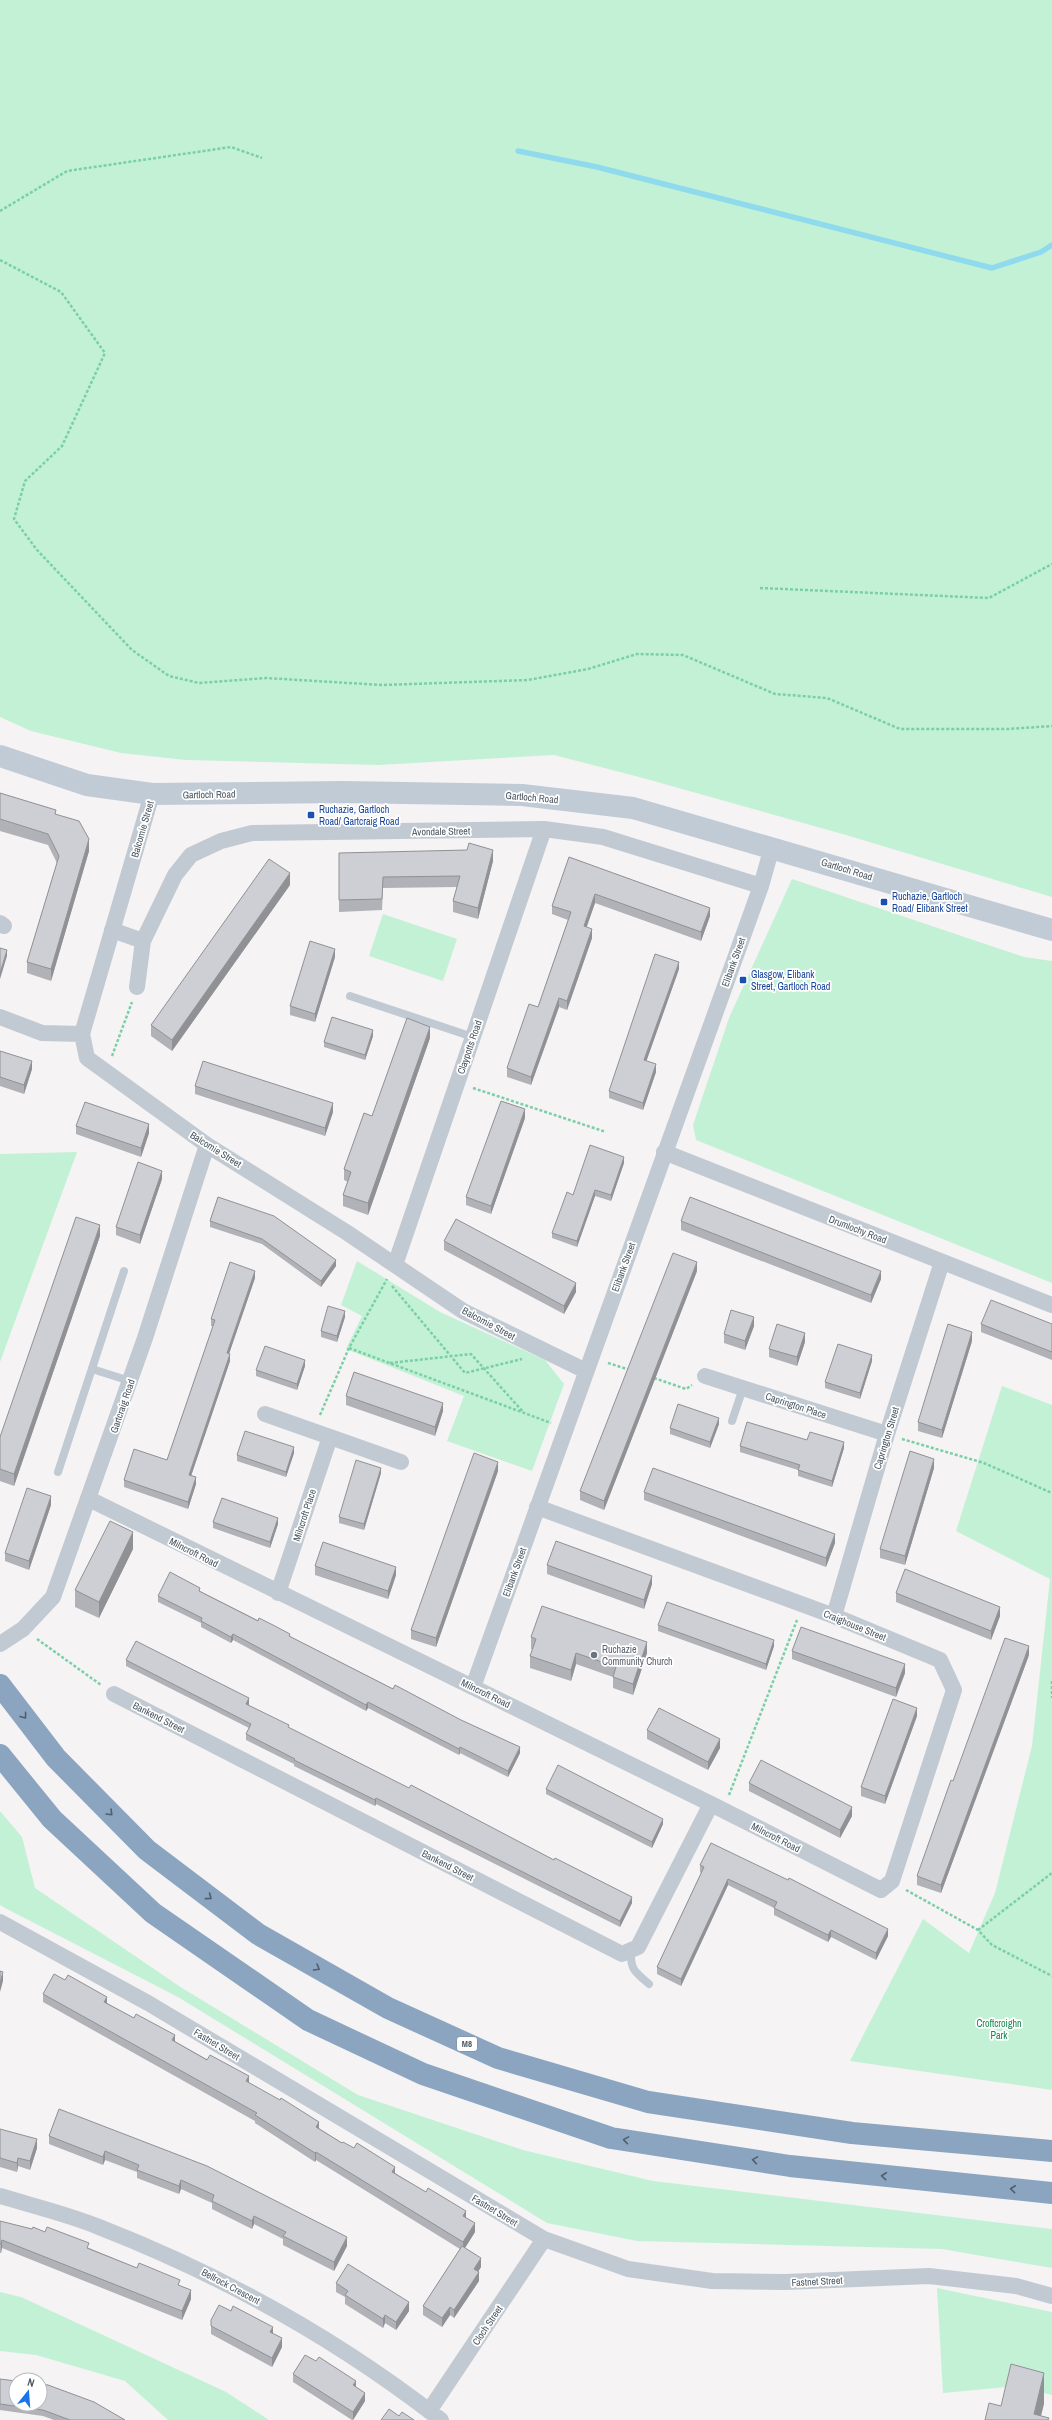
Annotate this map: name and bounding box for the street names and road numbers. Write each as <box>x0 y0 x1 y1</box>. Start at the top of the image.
street label: Gartloch Road <box>182 788 236 801</box>
street label: Gartloch Road <box>505 789 559 806</box>
street label: Balcomie Street <box>128 799 157 859</box>
street label: Avondale Street <box>411 824 471 839</box>
street label: Gartloch Road <box>820 856 874 883</box>
street label: Elibank Street <box>719 935 749 989</box>
street label: Claypotts Road <box>454 1019 485 1076</box>
street label: Balcomie Street <box>188 1128 245 1171</box>
street label: Drumlochy Road <box>827 1212 889 1246</box>
street label: Elibank Street <box>609 1240 639 1294</box>
street label: Balcomie Street <box>460 1304 518 1343</box>
street label: Gartcraig Road <box>107 1378 138 1435</box>
street label: Caprington Place <box>764 1390 828 1422</box>
street label: Caprington Street <box>871 1405 902 1471</box>
street label: Milncroft Place <box>290 1487 319 1543</box>
street label: Milncroft Road <box>167 1535 220 1570</box>
street label: Elibank Street <box>500 1545 530 1599</box>
street label: Craighouse Street <box>822 1607 889 1644</box>
street label: Milncroft Road <box>459 1676 513 1711</box>
street label: Bankend Street <box>131 1699 188 1736</box>
street label: Milncroft Road <box>749 1820 802 1855</box>
street label: Bankend Street <box>420 1847 477 1884</box>
street label: Fastnet Street <box>191 2026 243 2064</box>
road number: M8 <box>457 2037 477 2051</box>
street label: Fastnet Street <box>469 2192 521 2230</box>
street label: Bellrock Crescent <box>199 2266 263 2308</box>
street label: Fastnet Street <box>791 2274 844 2289</box>
street label: Cloch Street <box>469 2302 506 2348</box>

